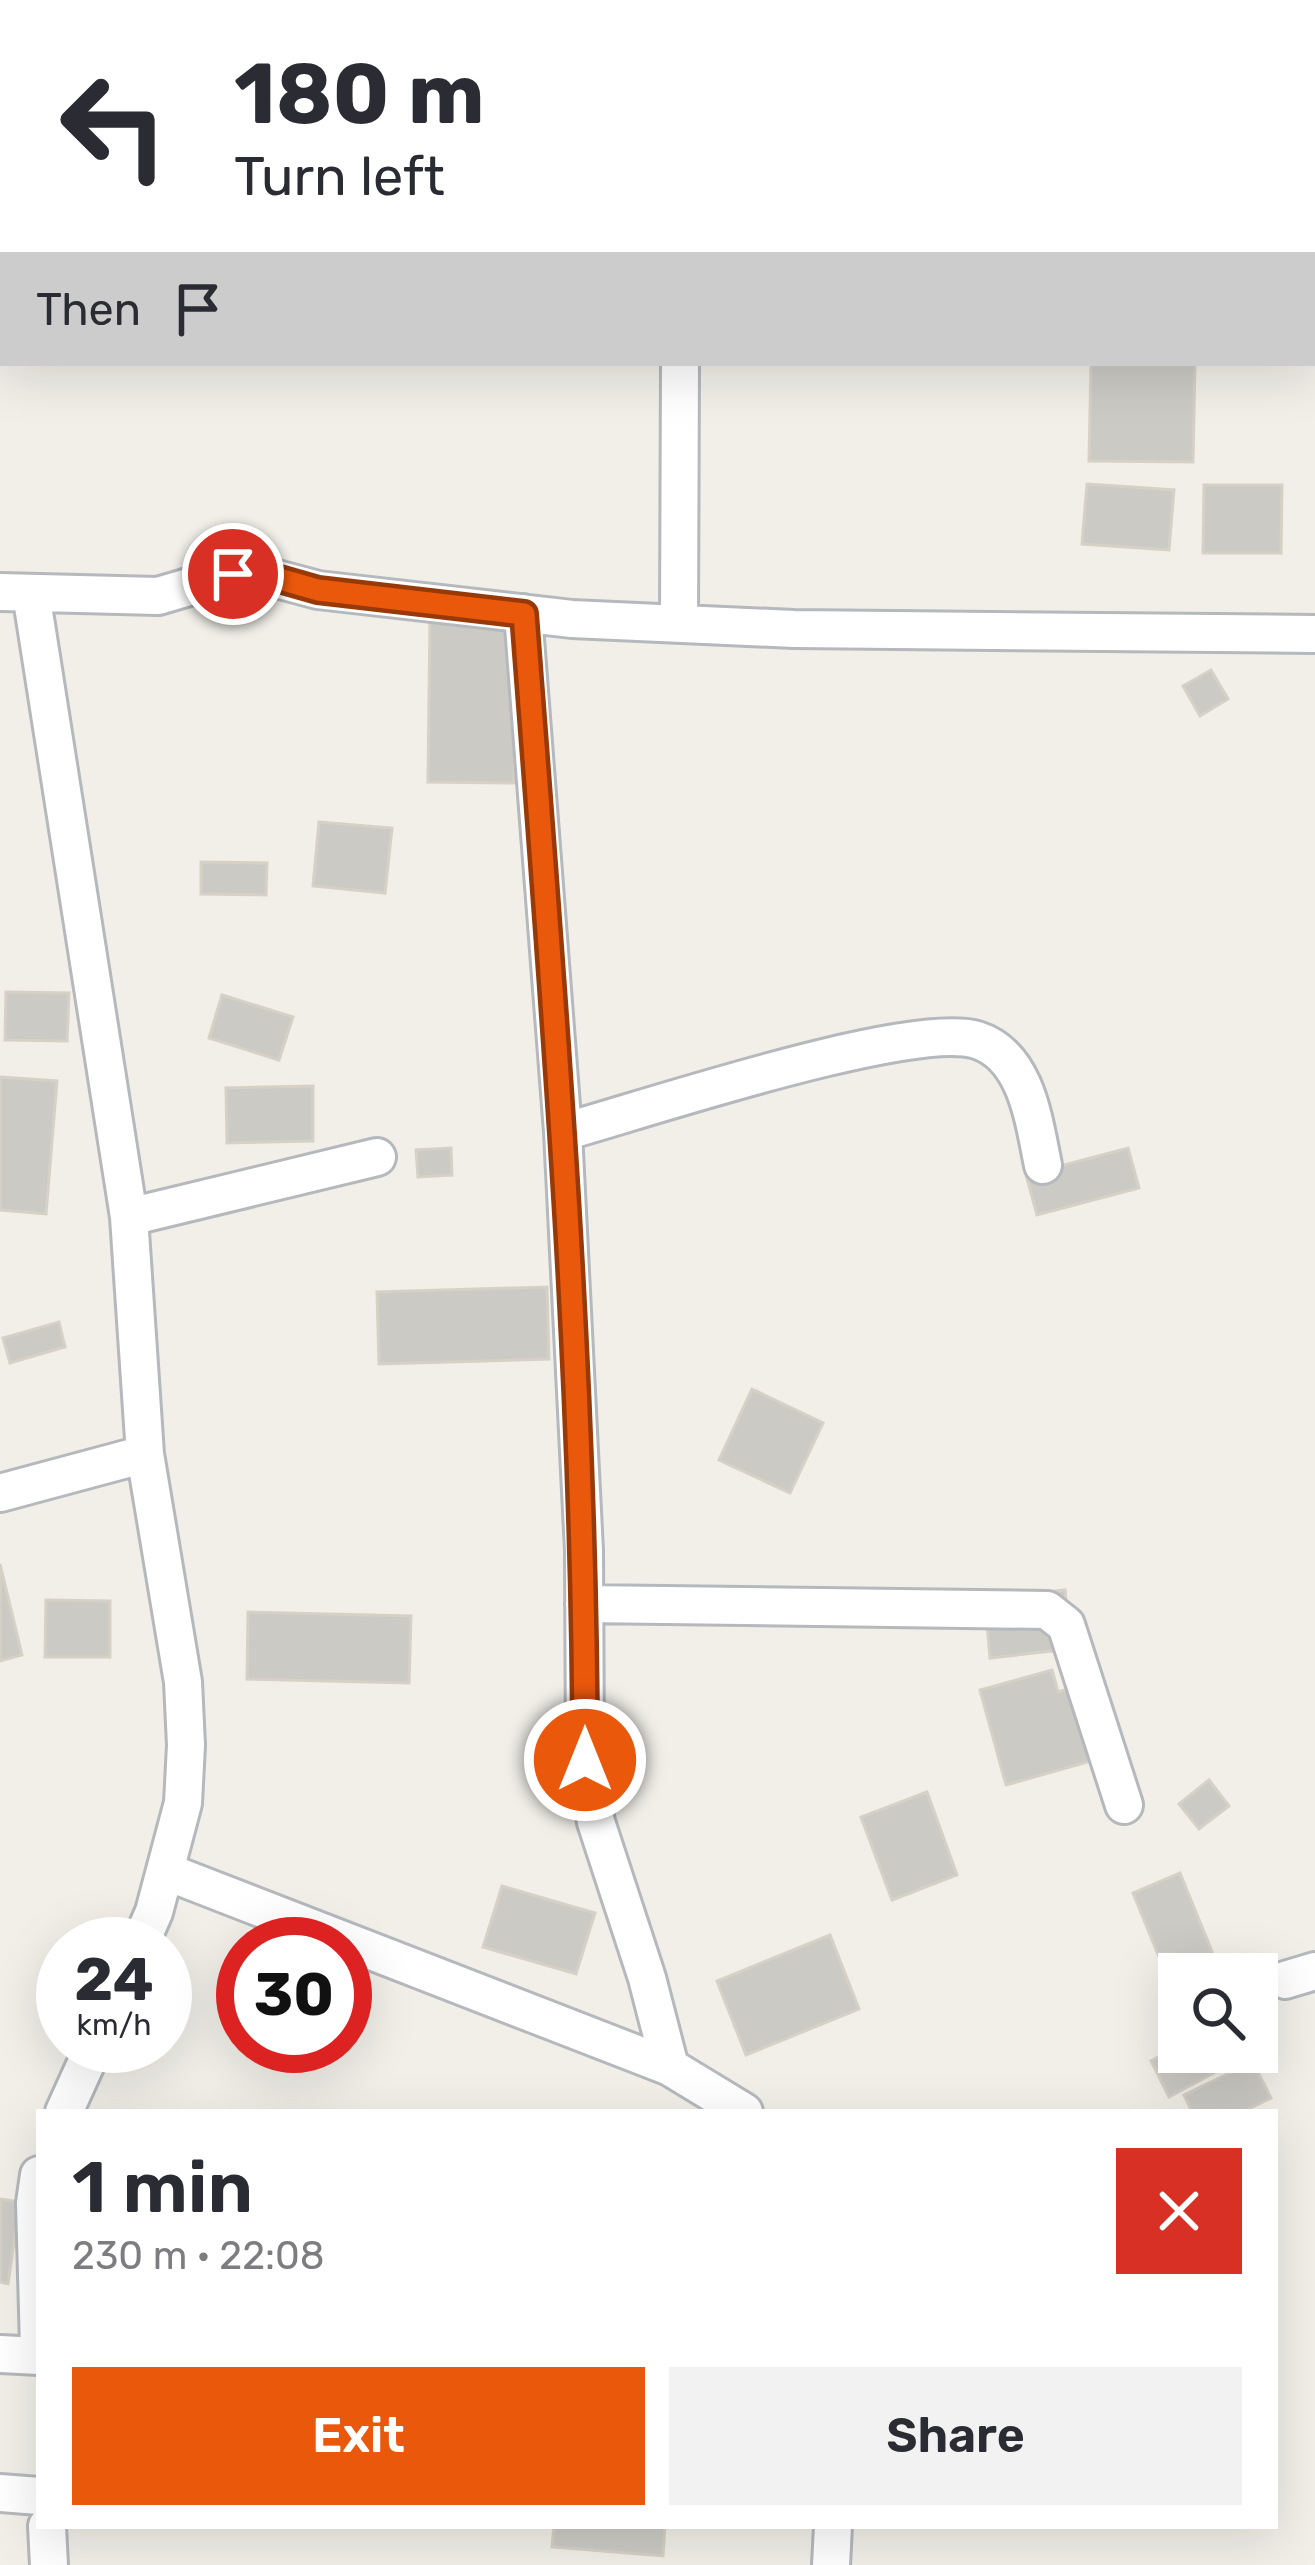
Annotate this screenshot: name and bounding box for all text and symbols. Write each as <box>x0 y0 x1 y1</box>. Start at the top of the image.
text: 180 m <box>234 44 485 144</box>
icon: left <box>36 48 192 204</box>
text: Turn left <box>234 145 445 209</box>
icon: arrive <box>165 276 231 342</box>
text: Then <box>36 283 141 336</box>
pin <box>182 523 284 625</box>
icon: arrive <box>200 541 266 607</box>
position arrow <box>522 1697 648 1823</box>
speed limit sign: 30 <box>216 1917 372 2073</box>
text: 24 <box>74 1944 154 2015</box>
map controls <box>1158 1953 1278 2073</box>
button: search <box>1158 1953 1278 2073</box>
text: km/h <box>77 2007 151 2043</box>
text: 1 min <box>72 2145 253 2230</box>
button: close <box>1116 2148 1242 2274</box>
text: 230 m · 22:08 <box>72 2233 325 2279</box>
button: Exit <box>72 2367 645 2505</box>
button: Share <box>669 2367 1242 2505</box>

